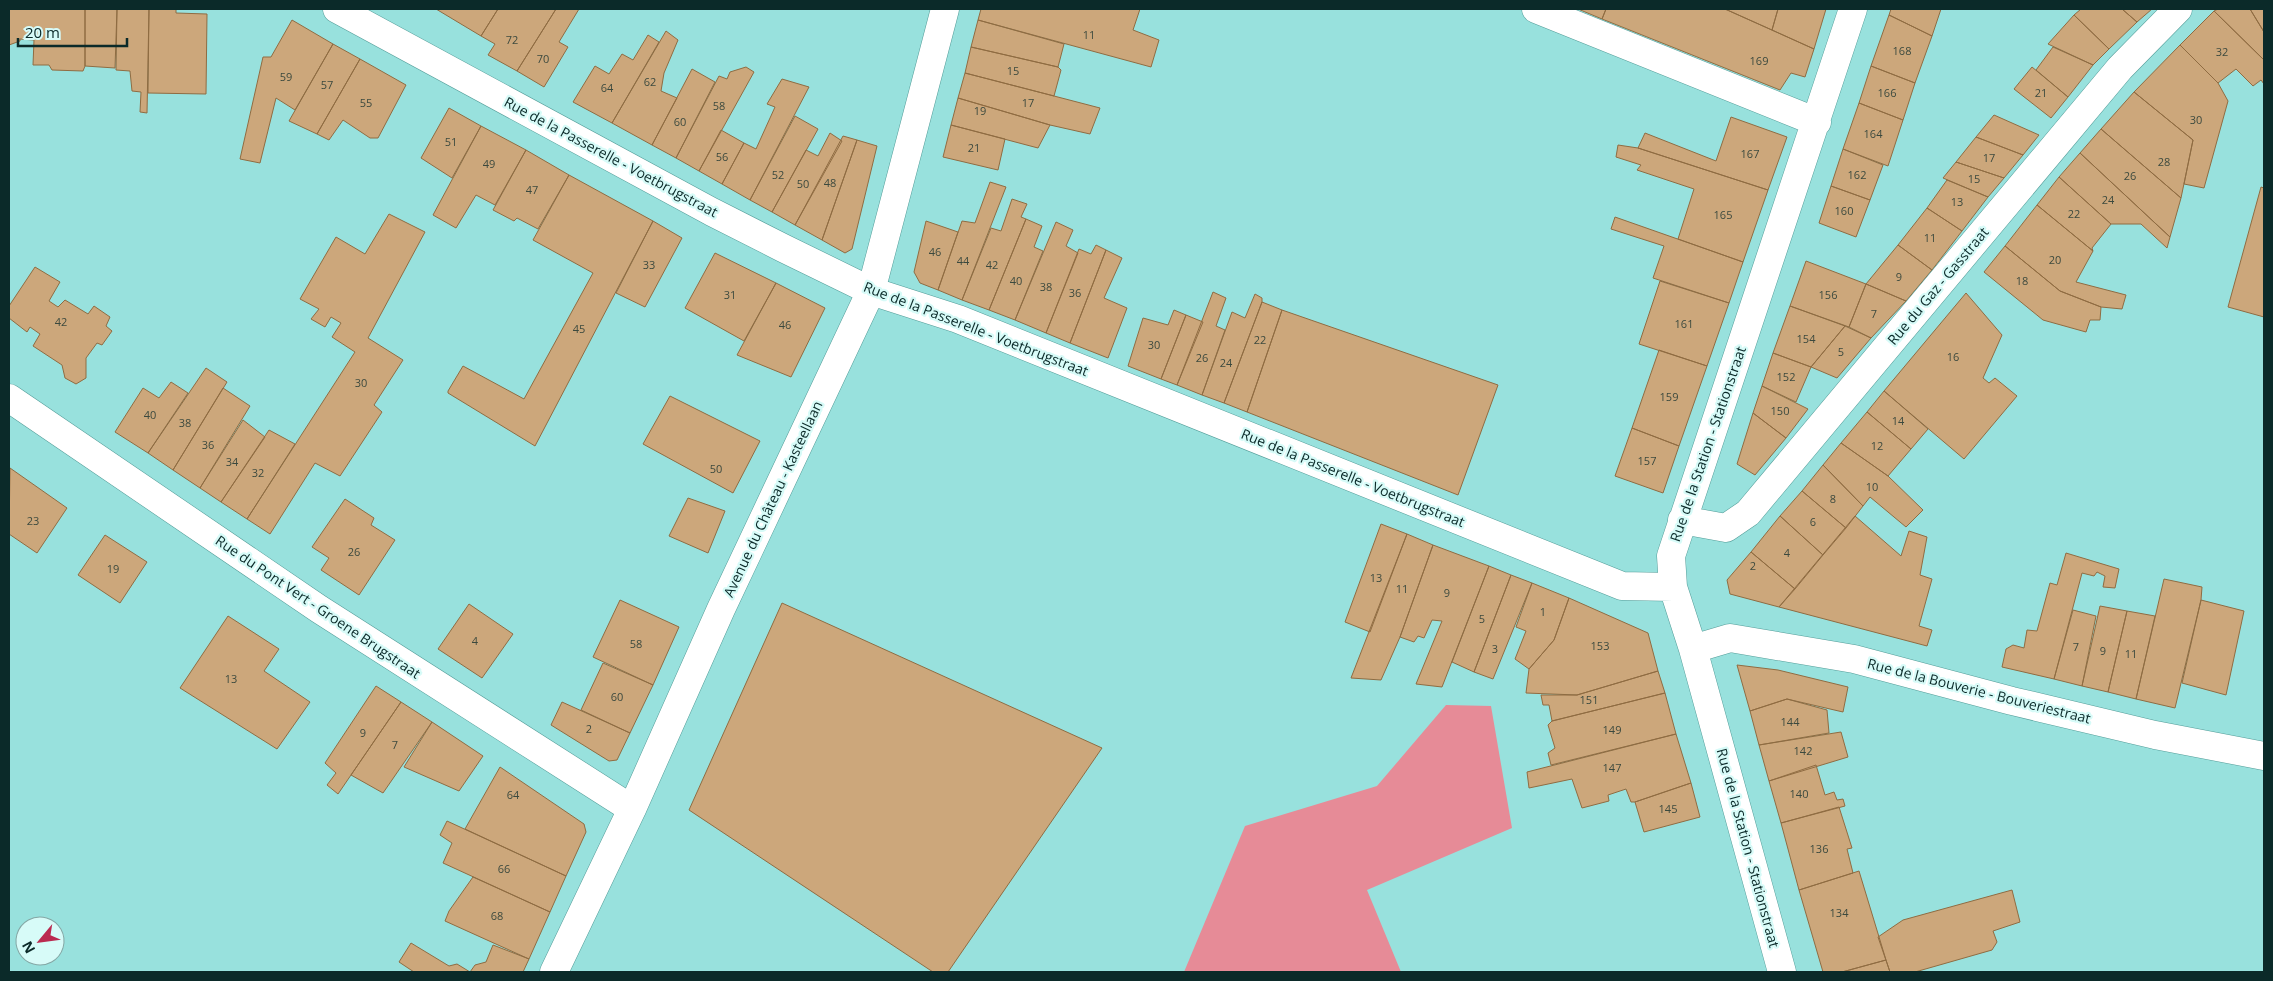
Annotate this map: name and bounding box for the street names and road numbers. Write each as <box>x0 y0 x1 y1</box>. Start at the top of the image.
street label: Rue de la Passerelle - Voetbrugstraat <box>501 92 721 221</box>
street label: Rue du Gaz - Gasstraat <box>1883 223 1993 349</box>
street label: Rue de la Passerelle - Voetbrugstraat <box>861 277 1091 380</box>
street label: Rue de la Station - Stationstraat <box>1665 344 1750 544</box>
street label: Avenue du Château - Kasteellaan <box>719 398 826 600</box>
street label: Rue de la Passerelle - Voetbrugstraat <box>1239 424 1468 531</box>
street label: Rue du Pont Vert - Groene Brugstraat <box>212 531 425 683</box>
street label: Rue de la Bouverie - Bouveriestraat <box>1865 654 2093 727</box>
street label: Rue de la Station - Stationstraat <box>1713 746 1784 950</box>

